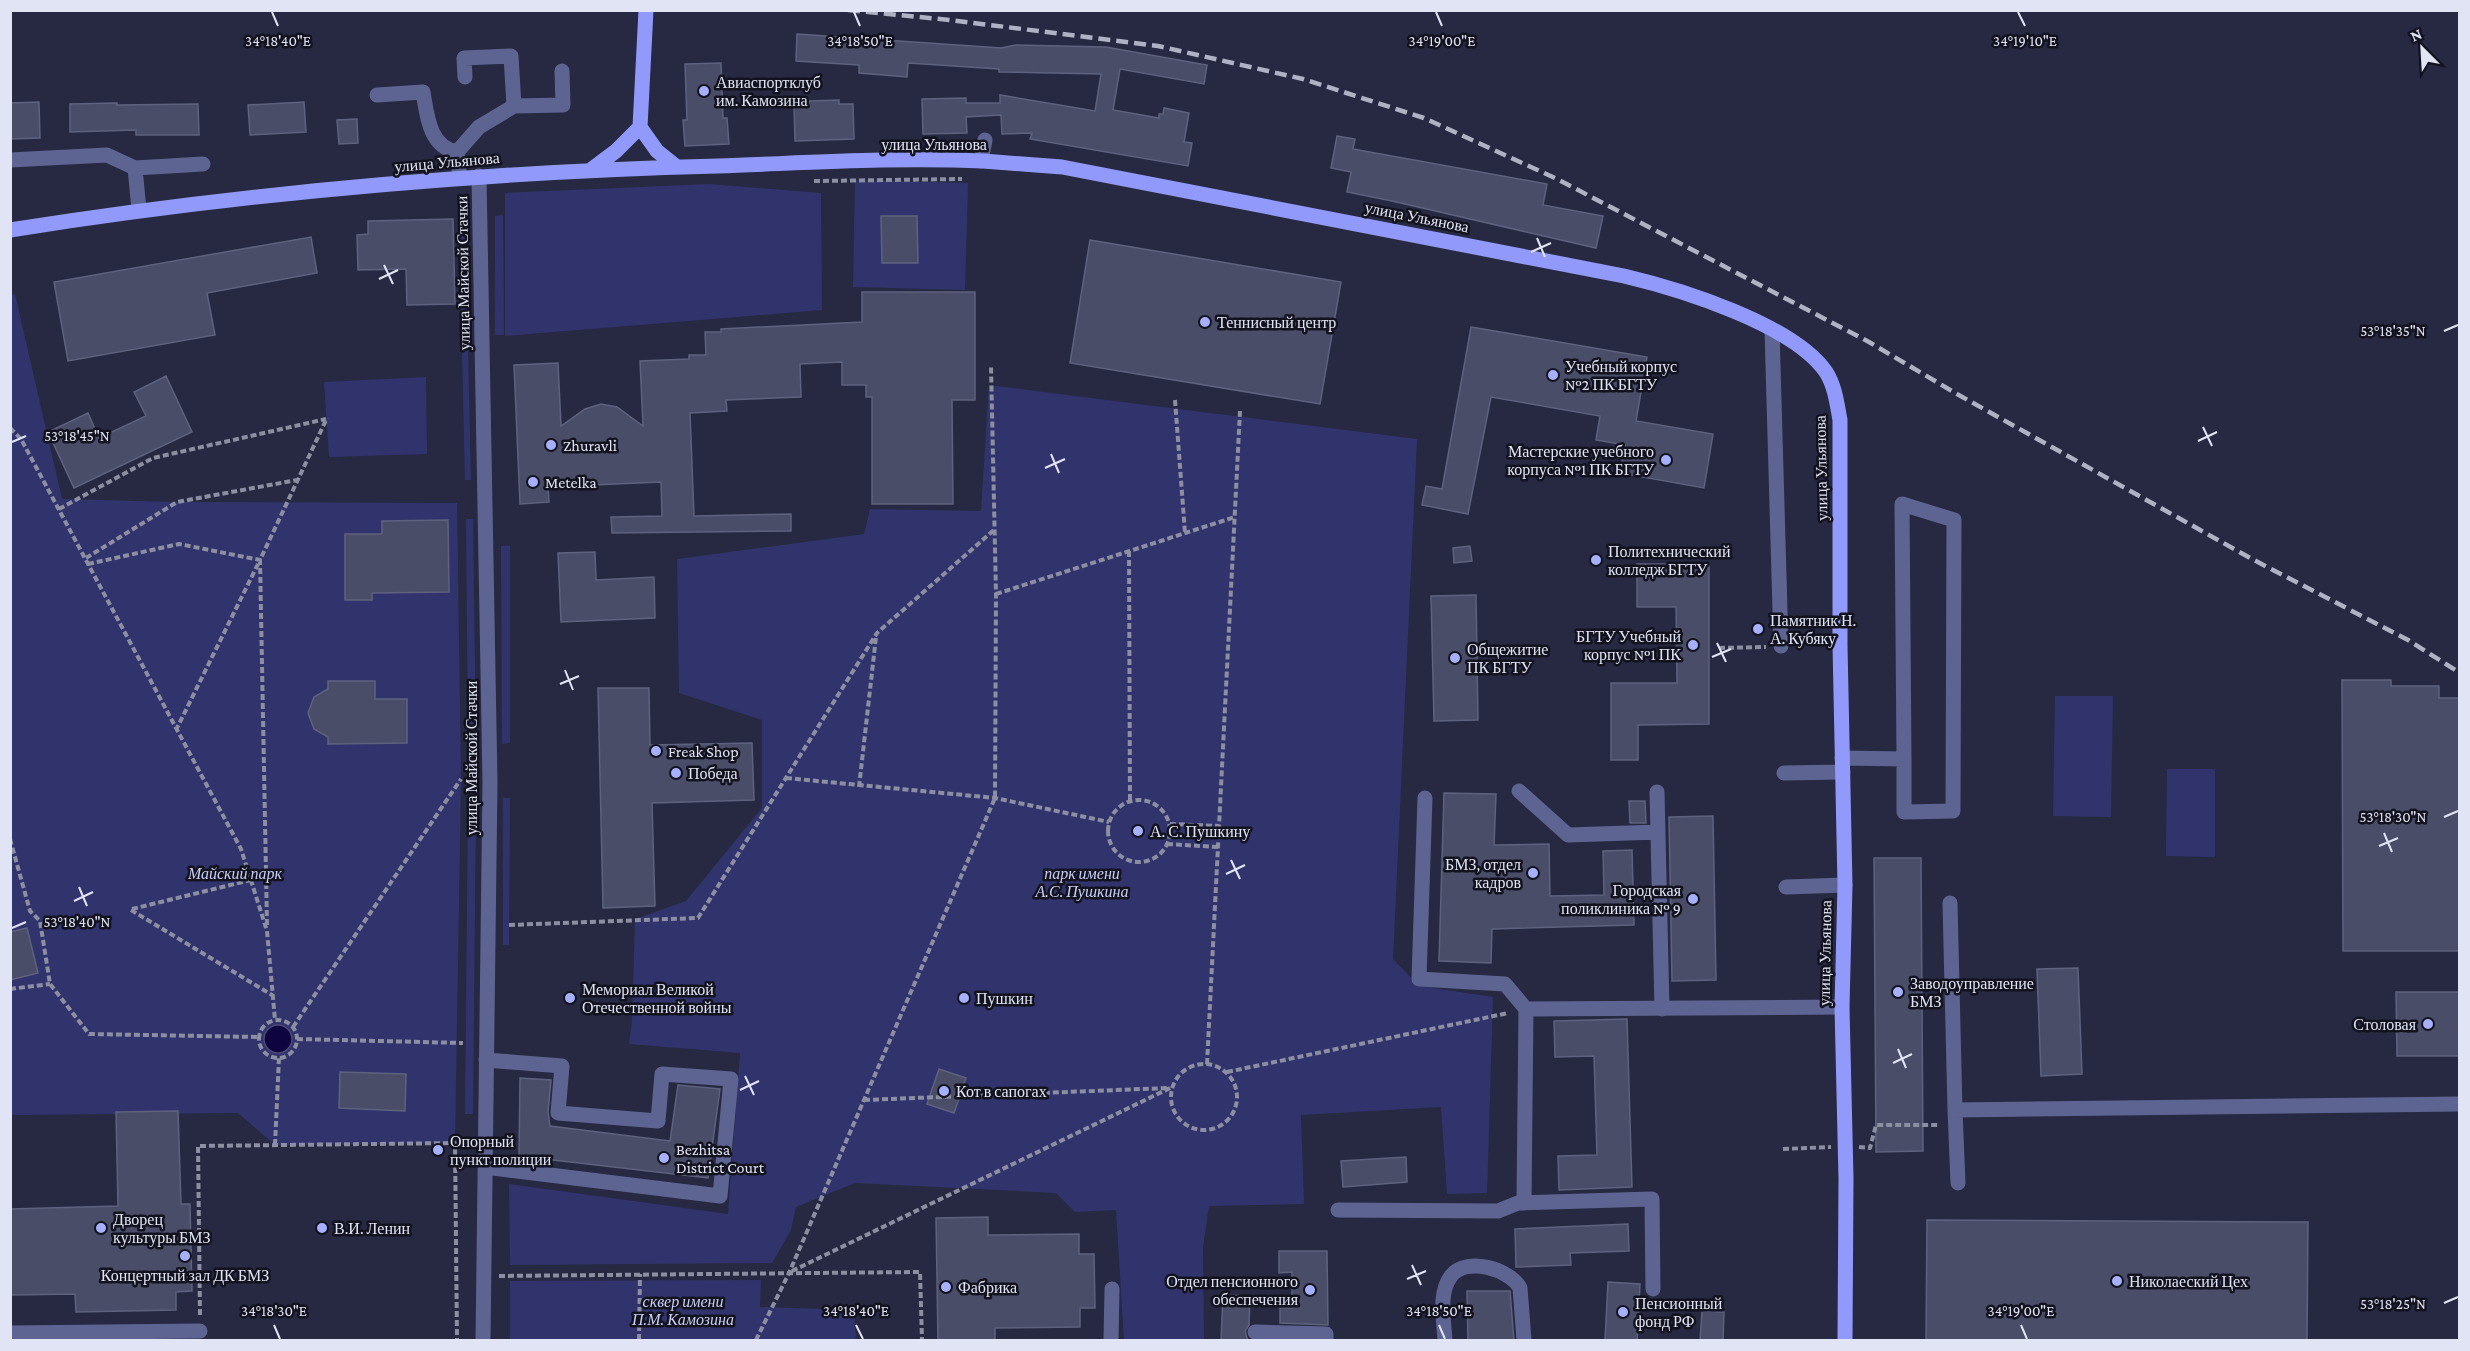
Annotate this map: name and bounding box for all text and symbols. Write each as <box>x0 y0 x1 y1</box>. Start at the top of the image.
north arrow <box>2392 18 2452 78</box>
text: N <box>2408 25 2425 45</box>
text: 34°18'40"E <box>245 33 311 49</box>
text: 34°18'50"E <box>827 33 893 49</box>
text: 34°19'00"E <box>1409 33 1475 49</box>
text: 34°19'10"E <box>1993 33 2057 49</box>
place label: Авиаспортклуб им. Камозина <box>716 74 821 109</box>
marker: Авиаспортклуб им. Камозина <box>697 84 711 98</box>
street label: улица Ульянова <box>881 136 987 154</box>
street label: улица Ульянова <box>394 149 500 176</box>
street label: улица Майской Стачки <box>453 195 474 350</box>
street label: улица Ульянова <box>1363 199 1470 236</box>
place label: Теннисный центр <box>1217 314 1336 332</box>
marker: Теннисный центр <box>1198 315 1212 329</box>
text: 53°18'35"N <box>2360 323 2426 339</box>
place label: Учебный корпус №2 ПК БГТУ <box>1565 358 1677 393</box>
marker: Учебный корпус №2 ПК БГТУ <box>1546 368 1560 382</box>
street label: улица Ульянова <box>1812 415 1831 521</box>
text: 53°18'45"N <box>44 428 110 444</box>
place label: Zhuravli <box>563 437 617 454</box>
marker: Zhuravli <box>544 438 558 452</box>
place label: Мастерские учебного корпуса №1 ПК БГТУ <box>1507 443 1655 479</box>
marker: Мастерские учебного корпуса №1 ПК БГТУ <box>1659 453 1673 467</box>
place label: Metelka <box>545 474 597 491</box>
marker: Metelka <box>526 475 540 489</box>
place label: Политехнический колледж БГТУ <box>1608 543 1731 579</box>
marker: Политехнический колледж БГТУ <box>1589 553 1603 567</box>
place label: Памятник Н. А. Кубяку <box>1770 612 1856 648</box>
marker: Памятник Н. А. Кубяку <box>1751 622 1765 636</box>
place label: БГТУ Учебный корпус №1 ПК <box>1576 628 1681 664</box>
marker: БГТУ Учебный корпус №1 ПК <box>1686 638 1700 652</box>
place label: Общежитие ПК БГТУ <box>1467 641 1548 676</box>
marker: Общежитие ПК БГТУ <box>1448 651 1462 665</box>
street label: улица Майской Стачки <box>463 680 481 835</box>
place label: Freak Shop <box>668 743 739 761</box>
marker: Freak Shop <box>649 744 663 758</box>
place label: Победа <box>688 765 738 783</box>
marker: Победа <box>669 766 683 780</box>
text: 53°18'30"N <box>2360 809 2426 825</box>
place label: А. С. Пушкину <box>1150 823 1250 841</box>
marker: А. С. Пушкину <box>1131 824 1145 838</box>
place label: БМЗ, отдел кадров <box>1445 856 1521 892</box>
park label: Майский парк <box>187 865 283 883</box>
park label: парк имени А.С. Пушкина <box>1035 865 1128 901</box>
marker: БМЗ, отдел кадров <box>1526 866 1540 880</box>
place label: Городская поликлиника № 9 <box>1561 882 1682 917</box>
marker: Городская поликлиника № 9 <box>1686 892 1700 906</box>
street label: улица Ульянова <box>1816 900 1835 1006</box>
text: 53°18'40"N <box>44 914 111 930</box>
place label: Заводоуправление БМЗ <box>1910 975 2034 1010</box>
place label: Мемориал Великой Отечественной войны <box>582 981 732 1016</box>
marker: Заводоуправление БМЗ <box>1891 985 1905 999</box>
place label: Пушкин <box>976 990 1033 1008</box>
marker: Мемориал Великой Отечественной войны <box>563 991 577 1005</box>
marker: Пушкин <box>957 991 971 1005</box>
place label: Столовая <box>2353 1016 2417 1033</box>
marker: Столовая <box>2421 1017 2435 1031</box>
place label: Кот в сапогах <box>956 1083 1047 1100</box>
marker: Кот в сапогах <box>937 1084 951 1098</box>
place label: Опорный пункт полиции <box>450 1133 552 1169</box>
place label: Bezhitsa District Court <box>676 1141 765 1176</box>
marker: Опорный пункт полиции <box>431 1143 445 1157</box>
marker: Bezhitsa District Court <box>657 1151 671 1165</box>
place label: Дворец культуры БМЗ <box>113 1211 210 1247</box>
place label: В.И. Ленин <box>334 1220 411 1237</box>
marker: Дворец культуры БМЗ <box>94 1221 108 1235</box>
marker: В.И. Ленин <box>315 1221 329 1235</box>
marker: Концертный зал ДК БМЗ <box>178 1249 192 1263</box>
place label: Концертный зал ДК БМЗ <box>101 1267 269 1285</box>
place label: Отдел пенсионного обеспечения <box>1166 1273 1299 1308</box>
place label: Николаеский Цех <box>2129 1273 2248 1291</box>
marker: Николаеский Цех <box>2110 1274 2124 1288</box>
place label: Фабрика <box>958 1279 1017 1297</box>
marker: Фабрика <box>939 1280 953 1294</box>
marker: Отдел пенсионного обеспечения <box>1303 1283 1317 1297</box>
park label: сквер имени П.М. Камозина <box>631 1293 734 1328</box>
place label: Пенсионный фонд РФ <box>1635 1295 1723 1331</box>
text: 53°18'25"N <box>2360 1296 2426 1312</box>
text: 34°18'30"E <box>241 1303 307 1319</box>
text: 34°18'40"E <box>823 1303 889 1319</box>
text: 34°18'50"E <box>1406 1303 1472 1319</box>
text: 34°19'00"E <box>1988 1303 2054 1319</box>
marker: Пенсионный фонд РФ <box>1616 1305 1630 1319</box>

